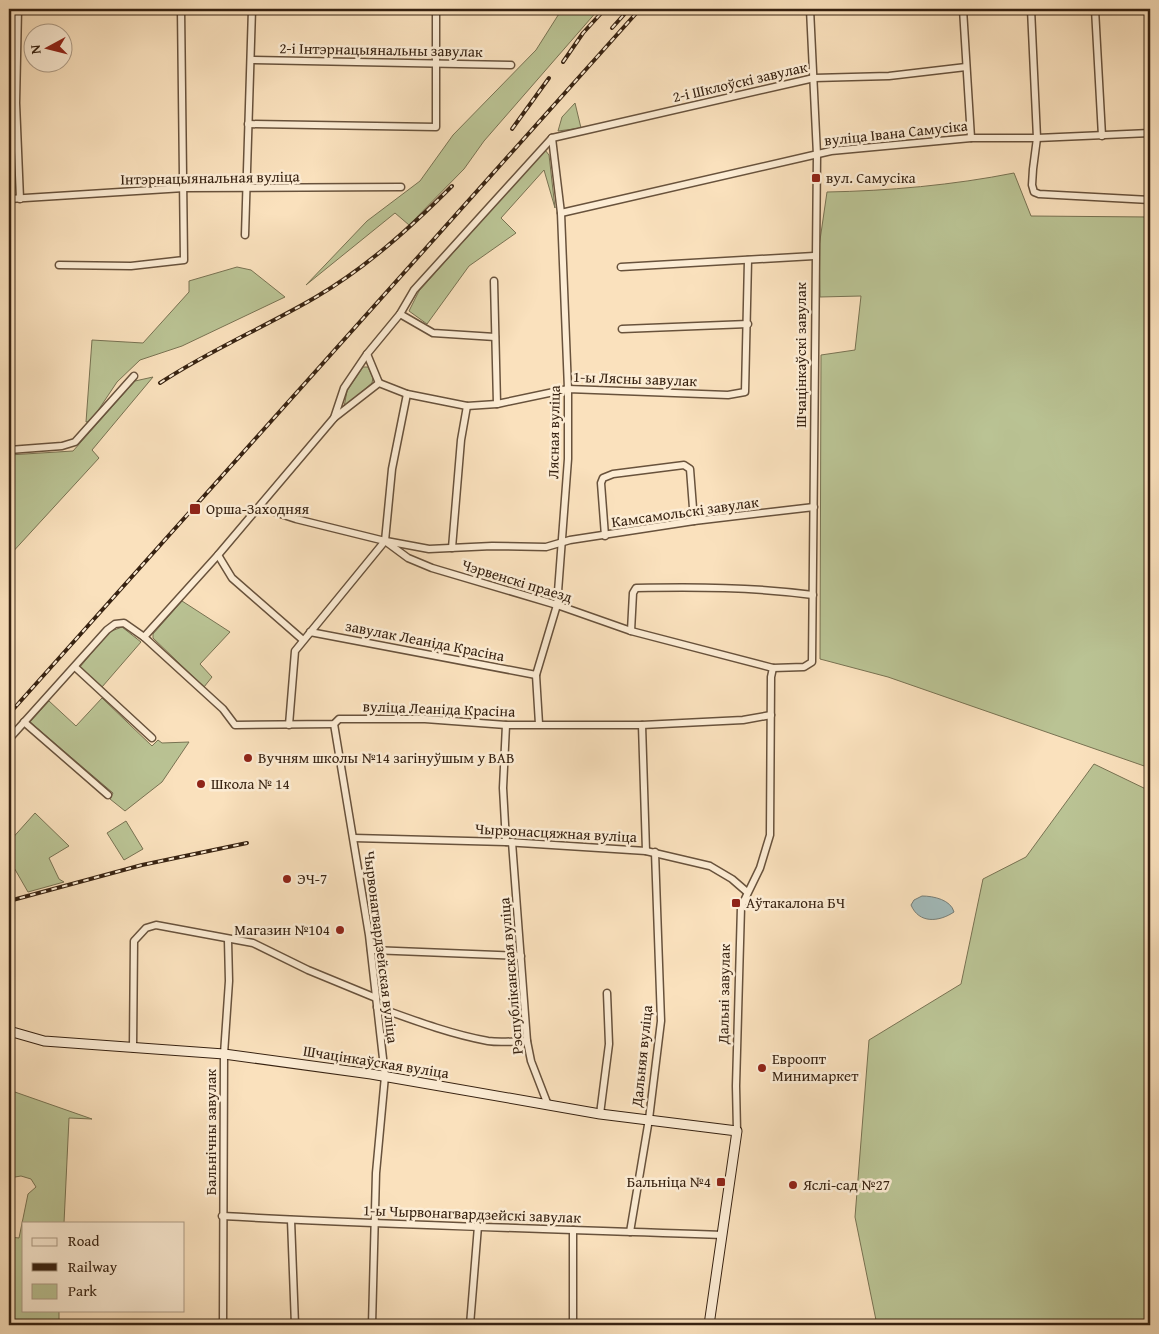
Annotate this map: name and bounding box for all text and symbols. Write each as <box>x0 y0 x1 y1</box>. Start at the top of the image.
north arrow <box>22 22 72 72</box>
street label: 2-і Інтэрнацыянальны завулак <box>279 37 483 62</box>
text: N <box>25 43 46 55</box>
street label: 2-і Шклоўскі завулак <box>670 56 809 107</box>
street label: вуліца Івана Самусіка <box>823 114 970 150</box>
street label: Інтэрнацыянальная вуліца <box>120 165 301 190</box>
place label: вул. Самусіка <box>826 167 917 188</box>
marker: вул. Самусіка <box>810 172 822 184</box>
street label: Шчацінкаўскі завулак <box>790 282 811 428</box>
street label: 1-ы Лясны завулак <box>573 366 698 391</box>
street label: Лясная вуліца <box>542 384 565 479</box>
street label: Камсамольскі завулак <box>610 491 760 532</box>
place label: Орша-Заходняя <box>206 498 309 519</box>
marker: Орша-Заходняя <box>188 502 202 516</box>
street label: Чэрвенскі праезд <box>459 554 575 607</box>
street label: завулак Леаніда Красіна <box>344 615 507 666</box>
street label: вуліца Леаніда Красіна <box>362 695 517 722</box>
place label: Вучням школы №14 загінуўшым у ВАВ <box>258 747 514 768</box>
marker: Вучням школы №14 загінуўшым у ВАВ <box>242 752 254 764</box>
place label: Школа № 14 <box>211 773 290 794</box>
marker: Школа № 14 <box>195 778 207 790</box>
street label: Чырвонасцяжная вуліца <box>474 818 638 847</box>
street label: Чырвонагвардзейская вуліца <box>359 850 404 1045</box>
place label: ЭЧ-7 <box>297 868 327 889</box>
marker: ЭЧ-7 <box>281 873 293 885</box>
place label: Аўтакалона БЧ <box>746 892 845 913</box>
street label: Рэспубліканская вуліца <box>493 896 528 1055</box>
marker: Аўтакалона БЧ <box>730 897 742 909</box>
place label: Магазин №104 <box>234 919 330 940</box>
marker: Магазин №104 <box>334 924 346 936</box>
street label: Дальні завулак <box>712 944 735 1045</box>
street label: Дальняя вуліца <box>626 1003 657 1109</box>
street label: Шчацінкаўская вуліца <box>302 1040 451 1084</box>
place label: Евроопт Минимаркет <box>772 1048 859 1086</box>
marker: Евроопт Минимаркет <box>756 1062 768 1074</box>
street label: Бальнічны завулак <box>200 1069 221 1195</box>
place label: Бальніца №4 <box>627 1171 711 1192</box>
place label: Яслі-сад №27 <box>802 1174 890 1195</box>
marker: Бальніца №4 <box>715 1176 727 1188</box>
marker: Яслі-сад №27 <box>787 1179 799 1191</box>
street label: 1-ы Чырвонагвардзейскі завулак <box>363 1199 582 1228</box>
legend <box>22 1222 185 1312</box>
text: Road <box>68 1230 99 1251</box>
text: Railway <box>68 1256 118 1277</box>
text: Park <box>68 1280 97 1301</box>

